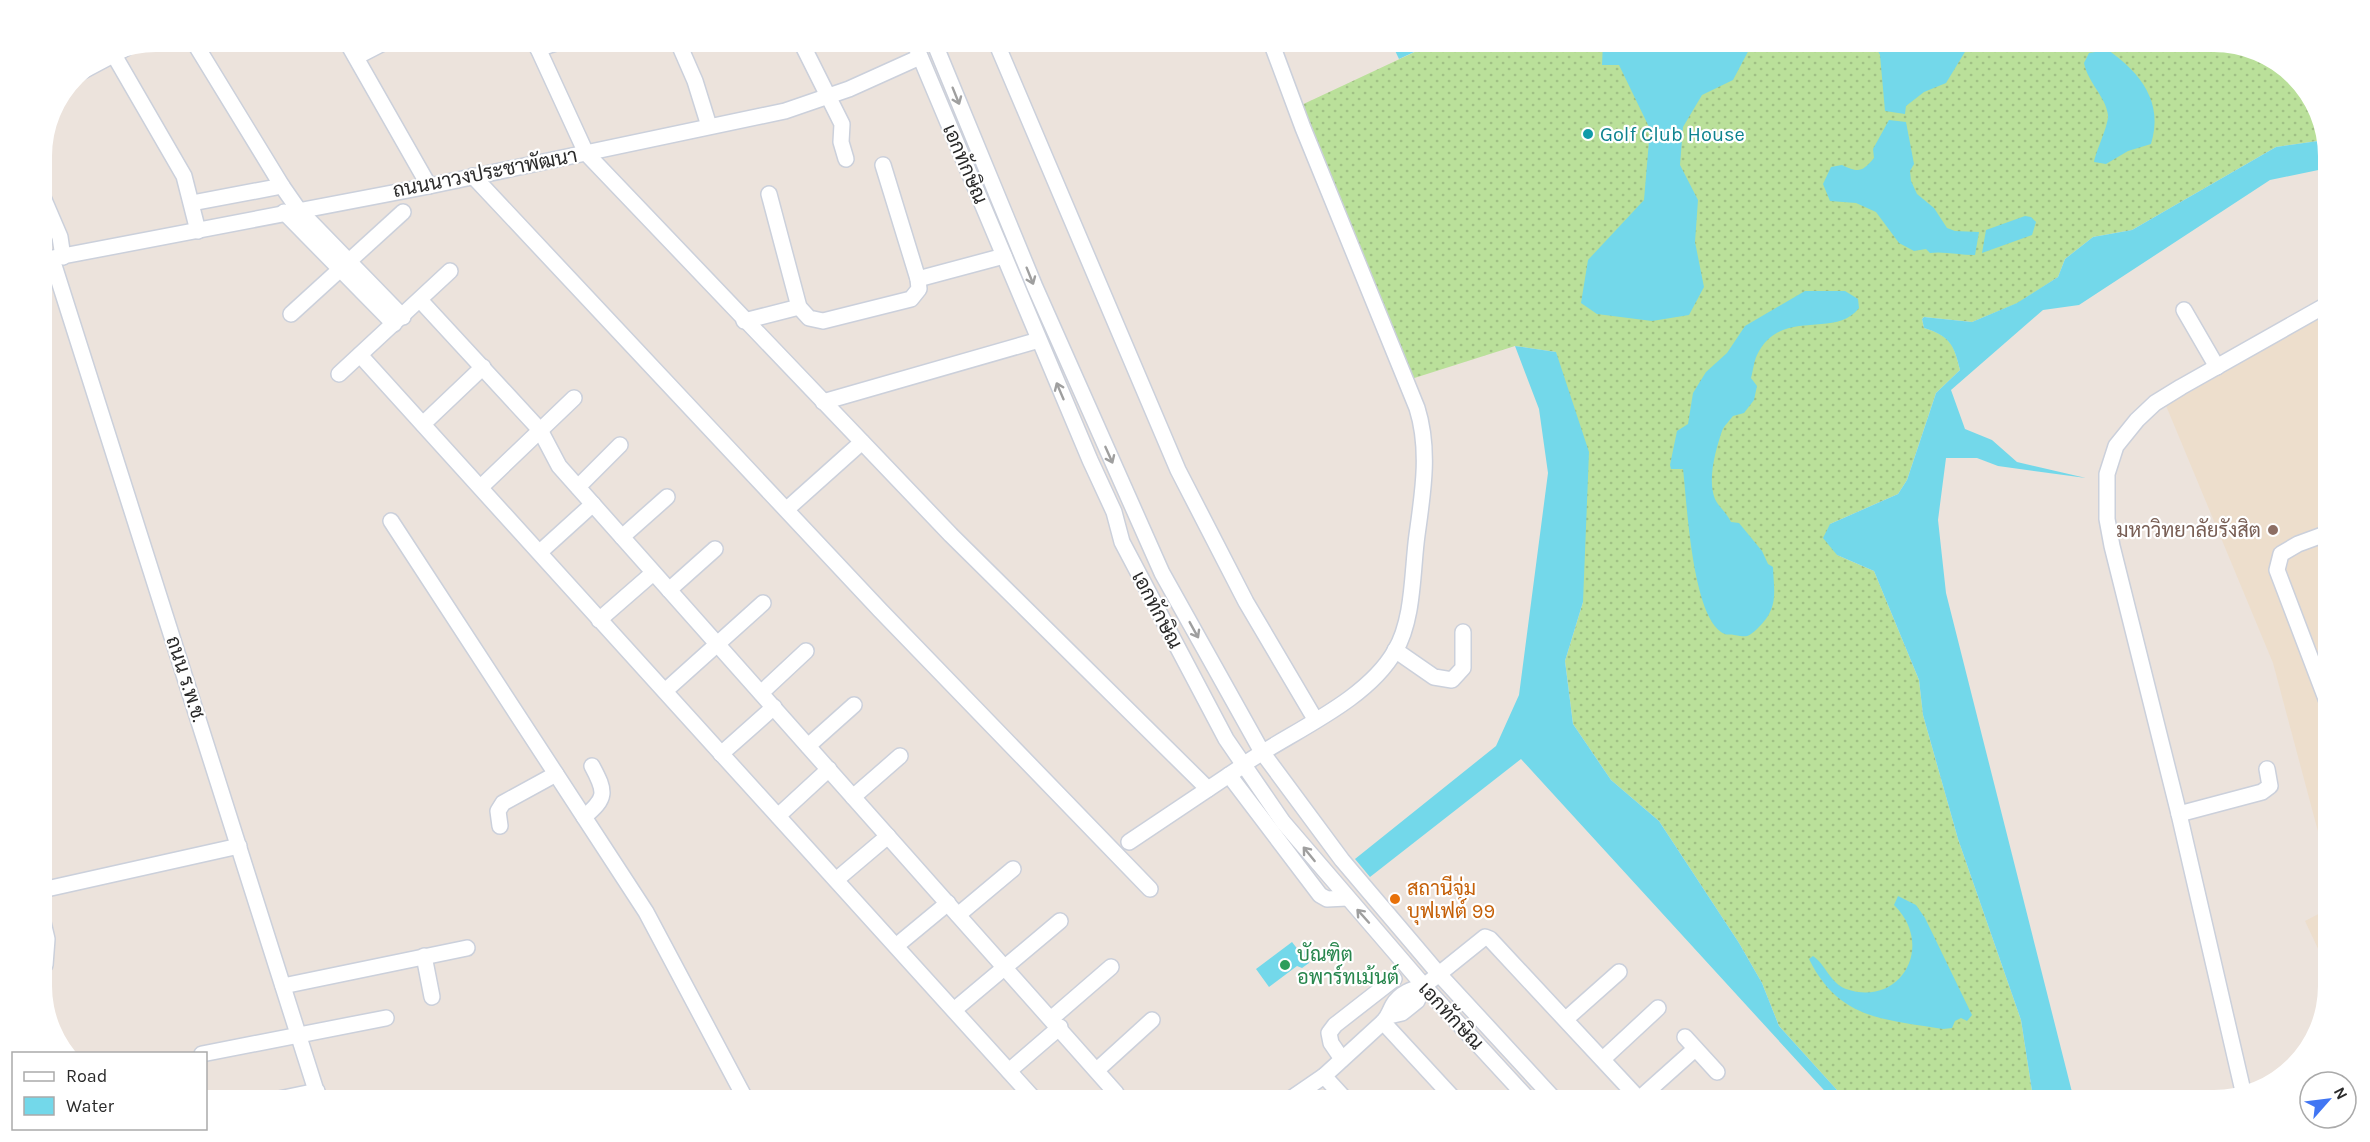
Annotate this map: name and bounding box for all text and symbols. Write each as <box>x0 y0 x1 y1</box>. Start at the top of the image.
one-way arrow <box>951 86 962 105</box>
street label: เอกทักษิณ <box>938 120 993 207</box>
place label: Golf Club House <box>1600 123 1745 146</box>
marker: Golf Club House <box>1581 127 1595 141</box>
street label: ถนนนาวงประชาพัฒนา <box>391 143 579 202</box>
one-way arrow <box>1025 267 1036 285</box>
one-way arrow <box>1054 382 1065 400</box>
one-way arrow <box>1104 445 1115 463</box>
place label: มหาวิทยาลัยรังสิต <box>2116 518 2261 542</box>
marker: มหาวิทยาลัยรังสิต <box>2266 523 2280 537</box>
street label: เอกทักษิณ <box>1127 567 1188 653</box>
one-way arrow <box>1188 621 1200 638</box>
street label: ถนน ร.พ.ช. <box>161 633 211 725</box>
one-way arrow <box>1303 846 1316 862</box>
place label: สถานีจุ่ม บุฟเฟต์ 99 <box>1407 875 1495 925</box>
marker: สถานีจุ่ม บุฟเฟต์ 99 <box>1388 892 1402 906</box>
one-way arrow <box>1356 909 1370 924</box>
place label: บัณฑิต อพาร์ทเม้นต์ <box>1297 942 1399 989</box>
marker: บัณฑิต อพาร์ทเม้นต์ <box>1278 958 1292 972</box>
street label: เอกทักษิณ <box>1414 977 1489 1055</box>
legend <box>12 1052 207 1130</box>
text: Road <box>66 1065 107 1087</box>
north arrow <box>2298 1070 2358 1130</box>
text: N <box>2330 1084 2352 1103</box>
text: Water <box>66 1095 114 1117</box>

